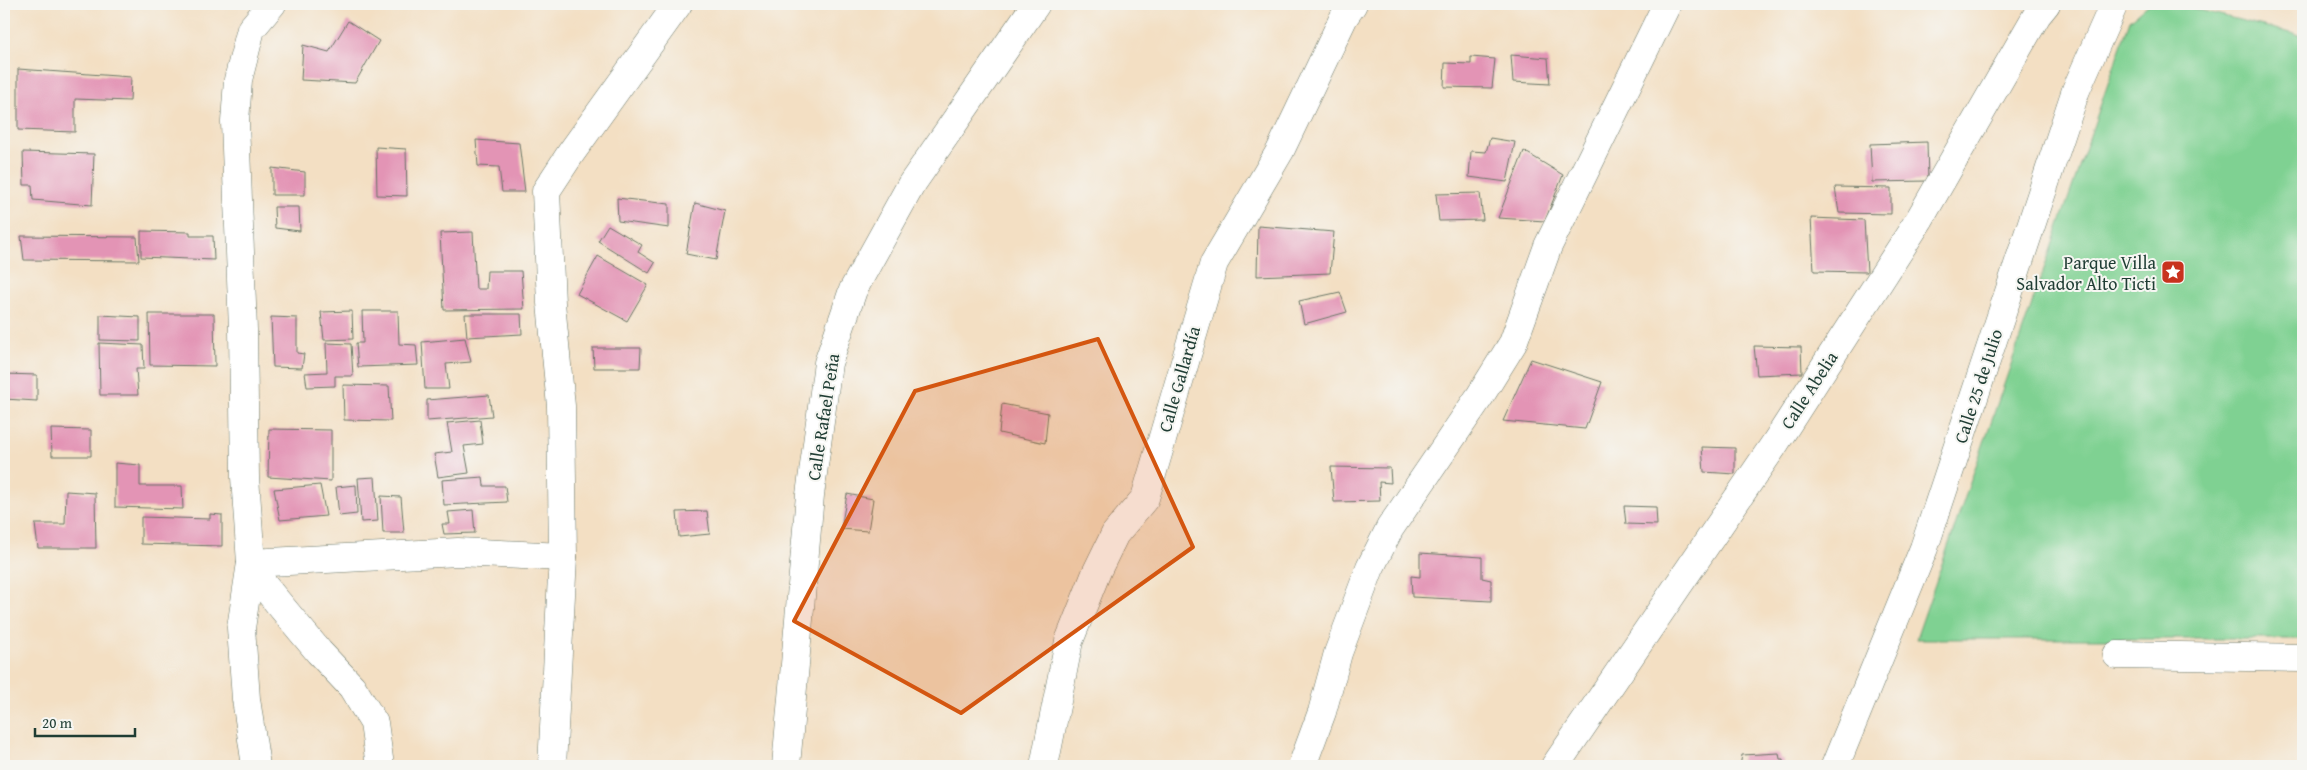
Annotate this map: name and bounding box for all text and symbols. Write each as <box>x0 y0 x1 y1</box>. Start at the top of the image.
place label: Parque Villa Salvador Alto Ticti <box>2016 249 2156 297</box>
place icon: Parque Villa Salvador Alto Ticti <box>2160 259 2186 285</box>
street label: Calle Gallardía <box>1151 322 1207 435</box>
street label: Calle 25 de Julio <box>1947 325 2009 447</box>
street label: Calle Abelia <box>1774 345 1845 434</box>
street label: Calle Rafael Peña <box>800 351 846 482</box>
scale bar <box>35 705 135 737</box>
text: 20 m <box>42 712 73 733</box>

